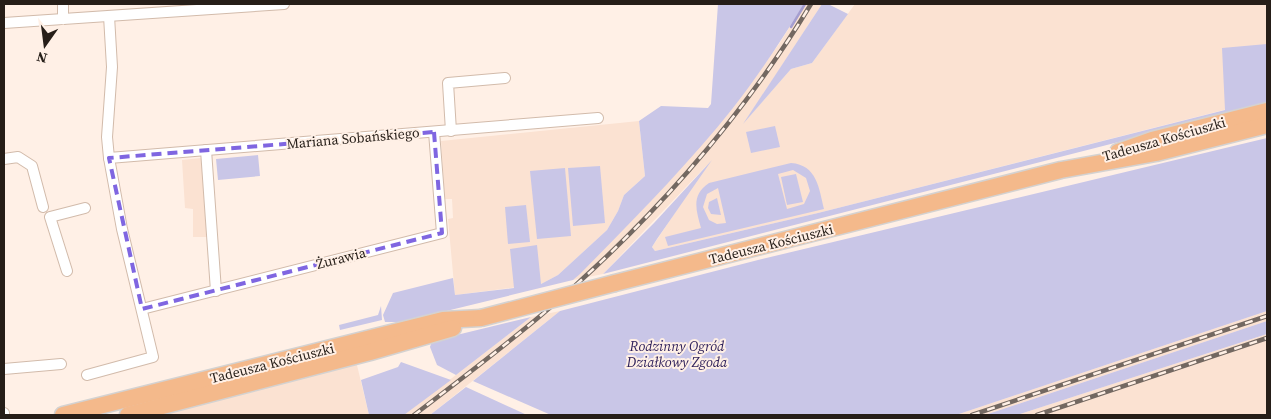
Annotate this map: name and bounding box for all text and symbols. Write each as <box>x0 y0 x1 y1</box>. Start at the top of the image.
north arrow <box>20 20 70 70</box>
text: N <box>34 47 49 69</box>
street label: Tadeusza Kościuszki <box>1100 112 1228 166</box>
street label: Mariana Sobańskiego <box>286 122 421 154</box>
street label: Tadeusza Kościuszki <box>707 219 835 269</box>
street label: Żurawia <box>314 242 369 274</box>
park label: Rodzinny Ogród Działkowy Zgoda <box>626 336 728 372</box>
street label: Tadeusza Kościuszki <box>208 338 336 388</box>

